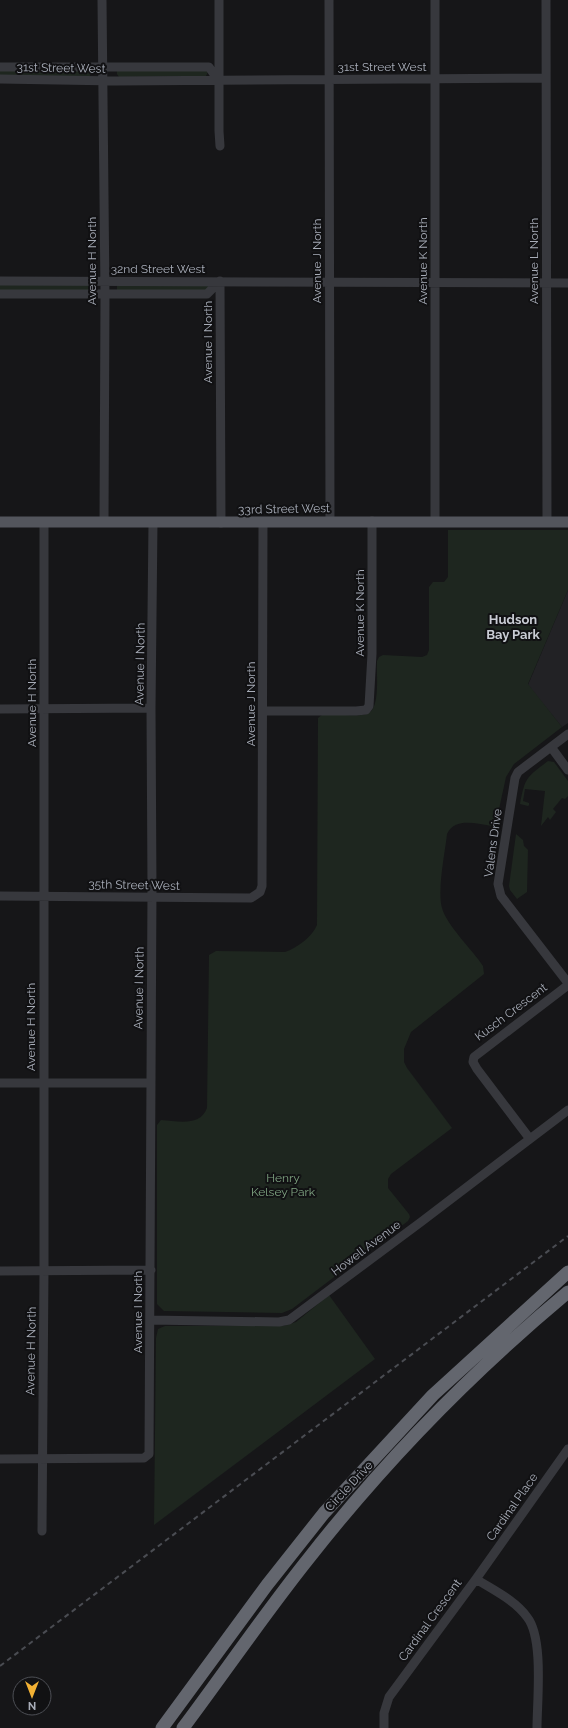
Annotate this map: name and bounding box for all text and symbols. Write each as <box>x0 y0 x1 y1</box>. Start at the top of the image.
street label: 31st Street West <box>16 60 106 76</box>
street label: 31st Street West <box>338 60 426 74</box>
street label: Avenue H North <box>85 217 99 305</box>
street label: Avenue K North <box>416 217 430 305</box>
street label: Avenue J North <box>310 218 324 304</box>
street label: Avenue L North <box>527 218 541 304</box>
street label: 32nd Street West <box>111 262 205 276</box>
street label: Avenue I North <box>201 301 215 383</box>
street label: 33rd Street West <box>238 501 330 517</box>
street label: Avenue K North <box>353 569 367 657</box>
district label: Hudson Bay Park <box>486 612 541 642</box>
street label: Avenue I North <box>132 623 148 705</box>
street label: Avenue H North <box>25 659 39 747</box>
street label: Avenue J North <box>244 661 258 747</box>
street label: Valens Drive <box>481 808 505 878</box>
street label: 35th Street West <box>88 877 180 893</box>
street label: Avenue I North <box>131 947 147 1029</box>
street label: Kusch Crescent <box>472 980 550 1044</box>
street label: Avenue H North <box>24 983 38 1071</box>
park label: Henry Kelsey Park <box>251 1171 316 1199</box>
street label: Howell Avenue <box>329 1217 403 1279</box>
street label: Avenue I North <box>131 1271 145 1353</box>
street label: Avenue H North <box>23 1307 39 1395</box>
street label: Circle Drive <box>322 1458 376 1514</box>
street label: Cardinal Place <box>484 1471 540 1543</box>
street label: Cardinal Crescent <box>396 1576 464 1664</box>
north arrow <box>12 1676 52 1716</box>
text: N <box>28 1699 36 1712</box>

